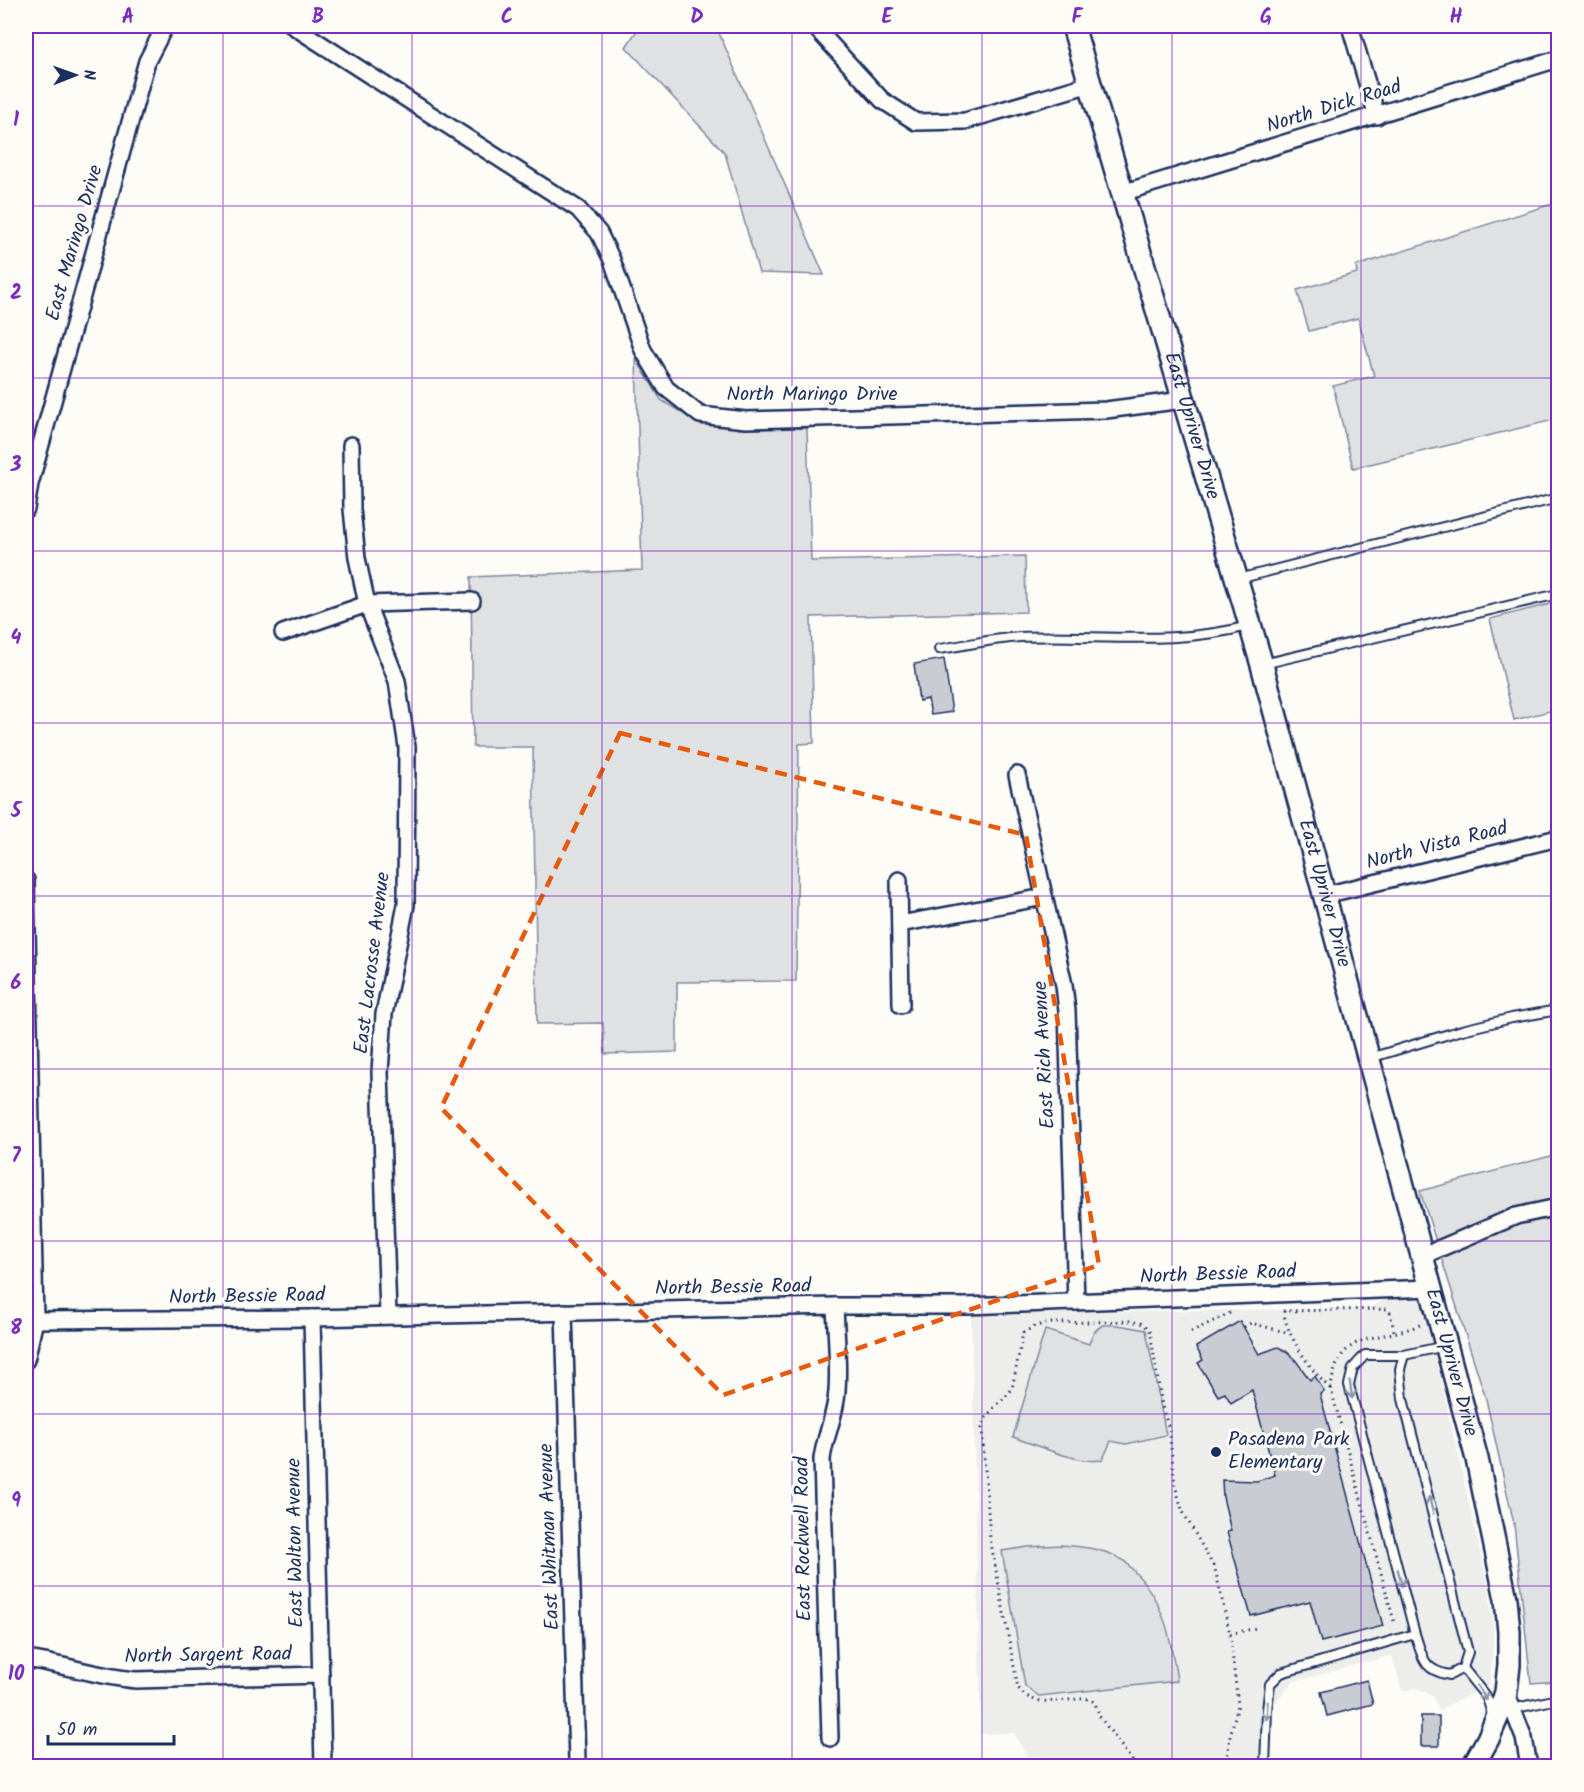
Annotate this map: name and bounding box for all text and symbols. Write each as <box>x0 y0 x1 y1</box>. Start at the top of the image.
text: A <box>122 2 134 34</box>
text: B <box>312 2 324 34</box>
text: C <box>501 2 513 34</box>
text: D <box>690 2 704 34</box>
text: E <box>881 2 893 34</box>
text: F <box>1072 2 1084 34</box>
text: G <box>1260 2 1272 34</box>
text: H <box>1449 2 1463 34</box>
north arrow <box>45 45 105 105</box>
text: N <box>76 69 101 80</box>
street label: North Dick Road <box>1262 71 1406 143</box>
text: 1 <box>13 105 19 137</box>
street label: East Maringo Drive <box>37 161 113 325</box>
text: 2 <box>10 278 22 310</box>
street label: East Upriver Drive <box>1154 348 1228 503</box>
street label: North Maringo Drive <box>726 379 898 411</box>
text: 3 <box>10 450 22 482</box>
text: 4 <box>11 623 22 655</box>
text: 5 <box>10 796 23 828</box>
street label: North Vista Road <box>1363 813 1512 879</box>
street label: East Upriver Drive <box>1289 816 1359 971</box>
street label: East Lacrosse Avenue <box>346 870 400 1056</box>
text: 6 <box>11 968 22 1000</box>
street label: East Rich Avenue <box>1025 980 1065 1130</box>
text: 7 <box>11 1141 21 1173</box>
street label: North Bessie Road <box>1139 1256 1298 1294</box>
street label: North Bessie Road <box>655 1271 812 1305</box>
street label: North Bessie Road <box>169 1280 326 1314</box>
street label: East Upriver Drive <box>1416 1285 1486 1440</box>
text: 8 <box>10 1313 22 1345</box>
one-way arrow <box>1346 1380 1357 1399</box>
place label: Pasadena Park Elementary <box>1228 1424 1350 1479</box>
street label: East Whitman Avenue <box>531 1443 569 1631</box>
marker: Pasadena Park Elementary <box>1209 1445 1223 1459</box>
street label: East Rockwell Road <box>787 1455 821 1622</box>
street label: East Walton Avenue <box>279 1458 313 1628</box>
text: 9 <box>11 1486 21 1518</box>
one-way arrow <box>1425 1496 1437 1515</box>
one-way arrow <box>1395 1568 1406 1587</box>
street label: North Sargent Road <box>124 1639 293 1673</box>
text: 10 <box>8 1659 25 1691</box>
one-way arrow <box>1476 1685 1489 1702</box>
one-way arrow <box>1261 1701 1272 1721</box>
scale bar <box>48 1708 174 1746</box>
text: 50 m <box>57 1716 97 1745</box>

